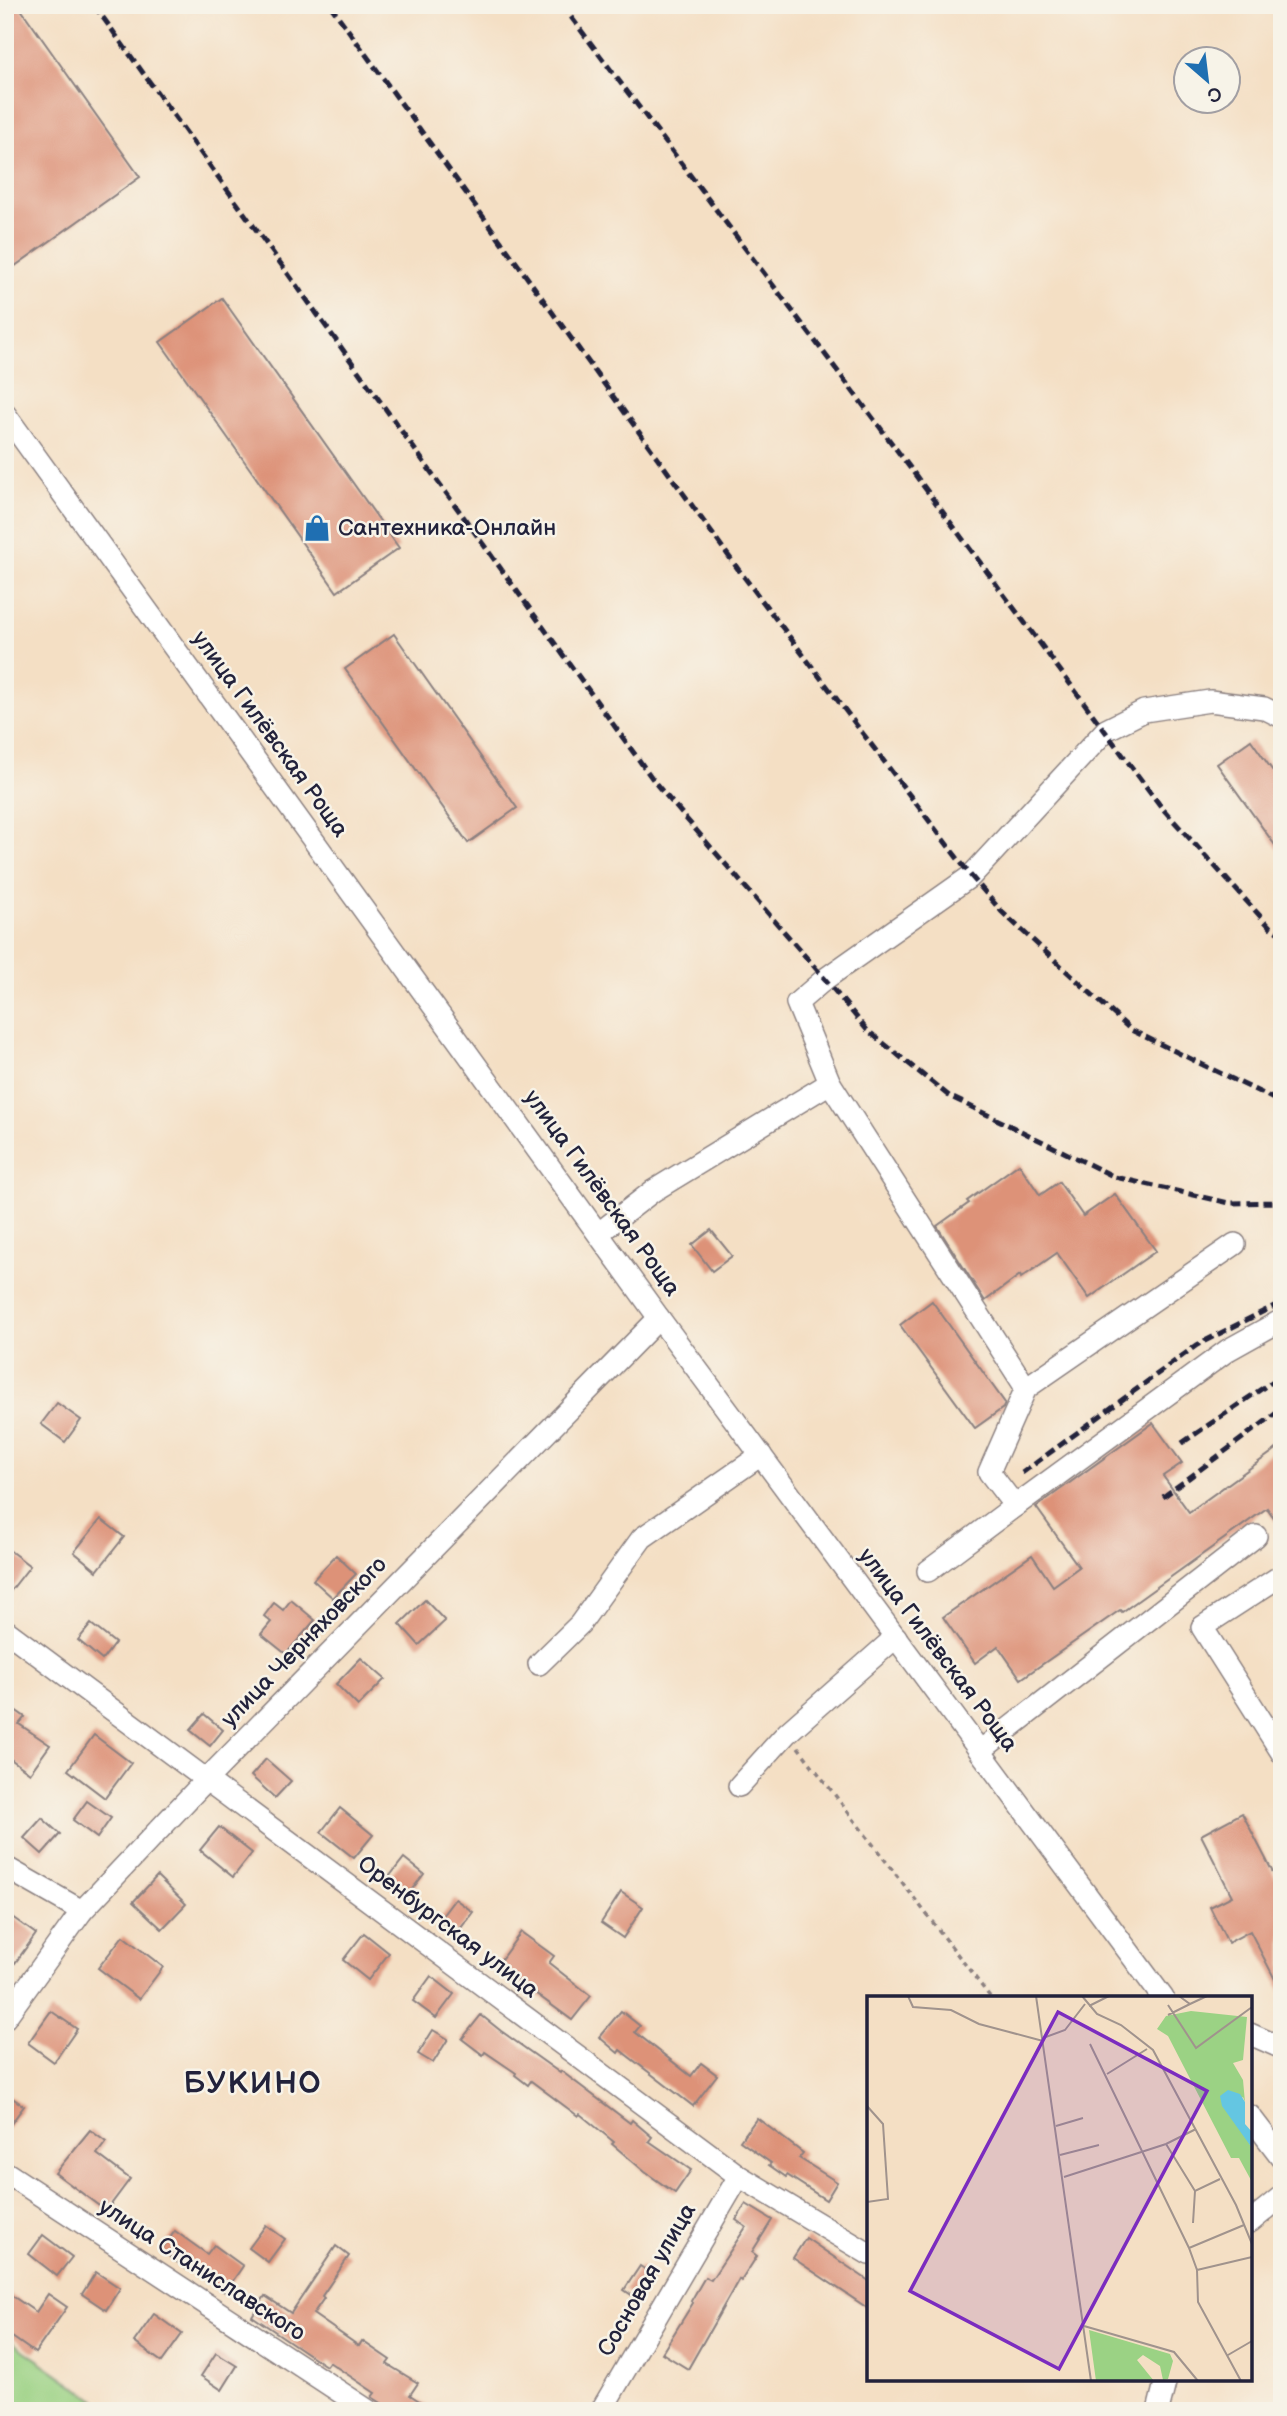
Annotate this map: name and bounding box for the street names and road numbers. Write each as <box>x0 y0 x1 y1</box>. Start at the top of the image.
street label: улица Гилёвская Роща <box>186 626 354 843</box>
street label: улица Гилёвская Роща <box>518 1085 686 1302</box>
street label: улица Гилёвская Роща <box>852 1543 1024 1758</box>
street label: улица Черняховского <box>215 1551 393 1733</box>
street label: Оренбургская улица <box>352 1850 544 2004</box>
street label: улица Станиславского <box>93 2193 311 2347</box>
street label: Сосновая улица <box>592 2198 702 2362</box>

